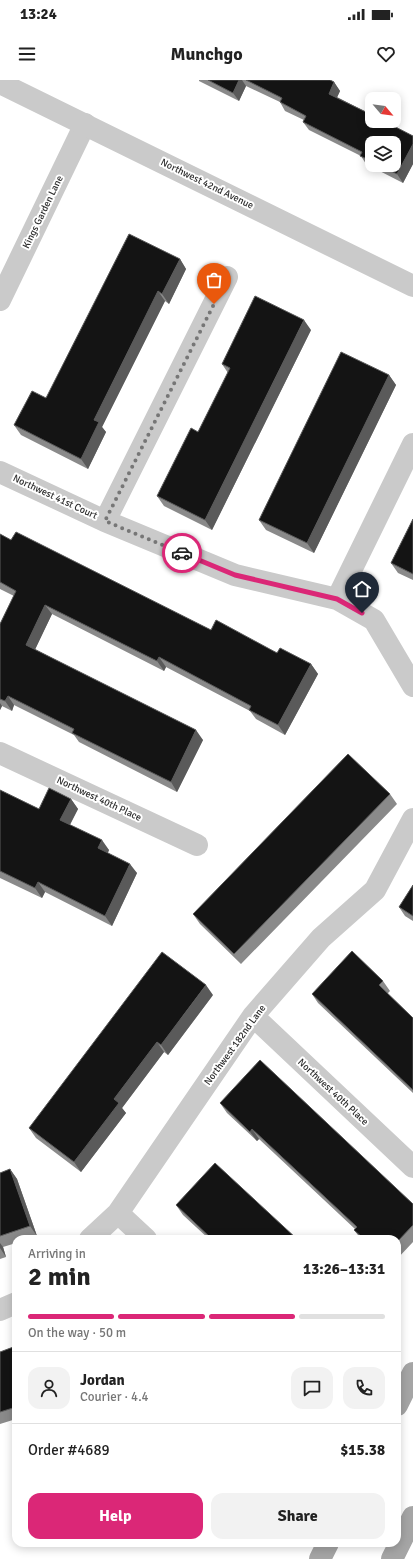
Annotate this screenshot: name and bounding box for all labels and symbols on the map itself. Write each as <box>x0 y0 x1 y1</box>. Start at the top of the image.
north arrow <box>365 92 401 128</box>
street label: Northwest 42nd Avenue <box>159 156 255 212</box>
street label: Kings Garden Lane <box>20 174 66 250</box>
pin <box>197 263 231 304</box>
street label: Northwest 41st Court <box>11 472 100 522</box>
courier <box>162 533 202 573</box>
pin <box>345 572 379 613</box>
street label: Northwest 40th Place <box>55 774 143 824</box>
street label: Northwest 182nd Lane <box>202 1002 268 1088</box>
street label: Northwest 40th Place <box>295 1056 371 1128</box>

